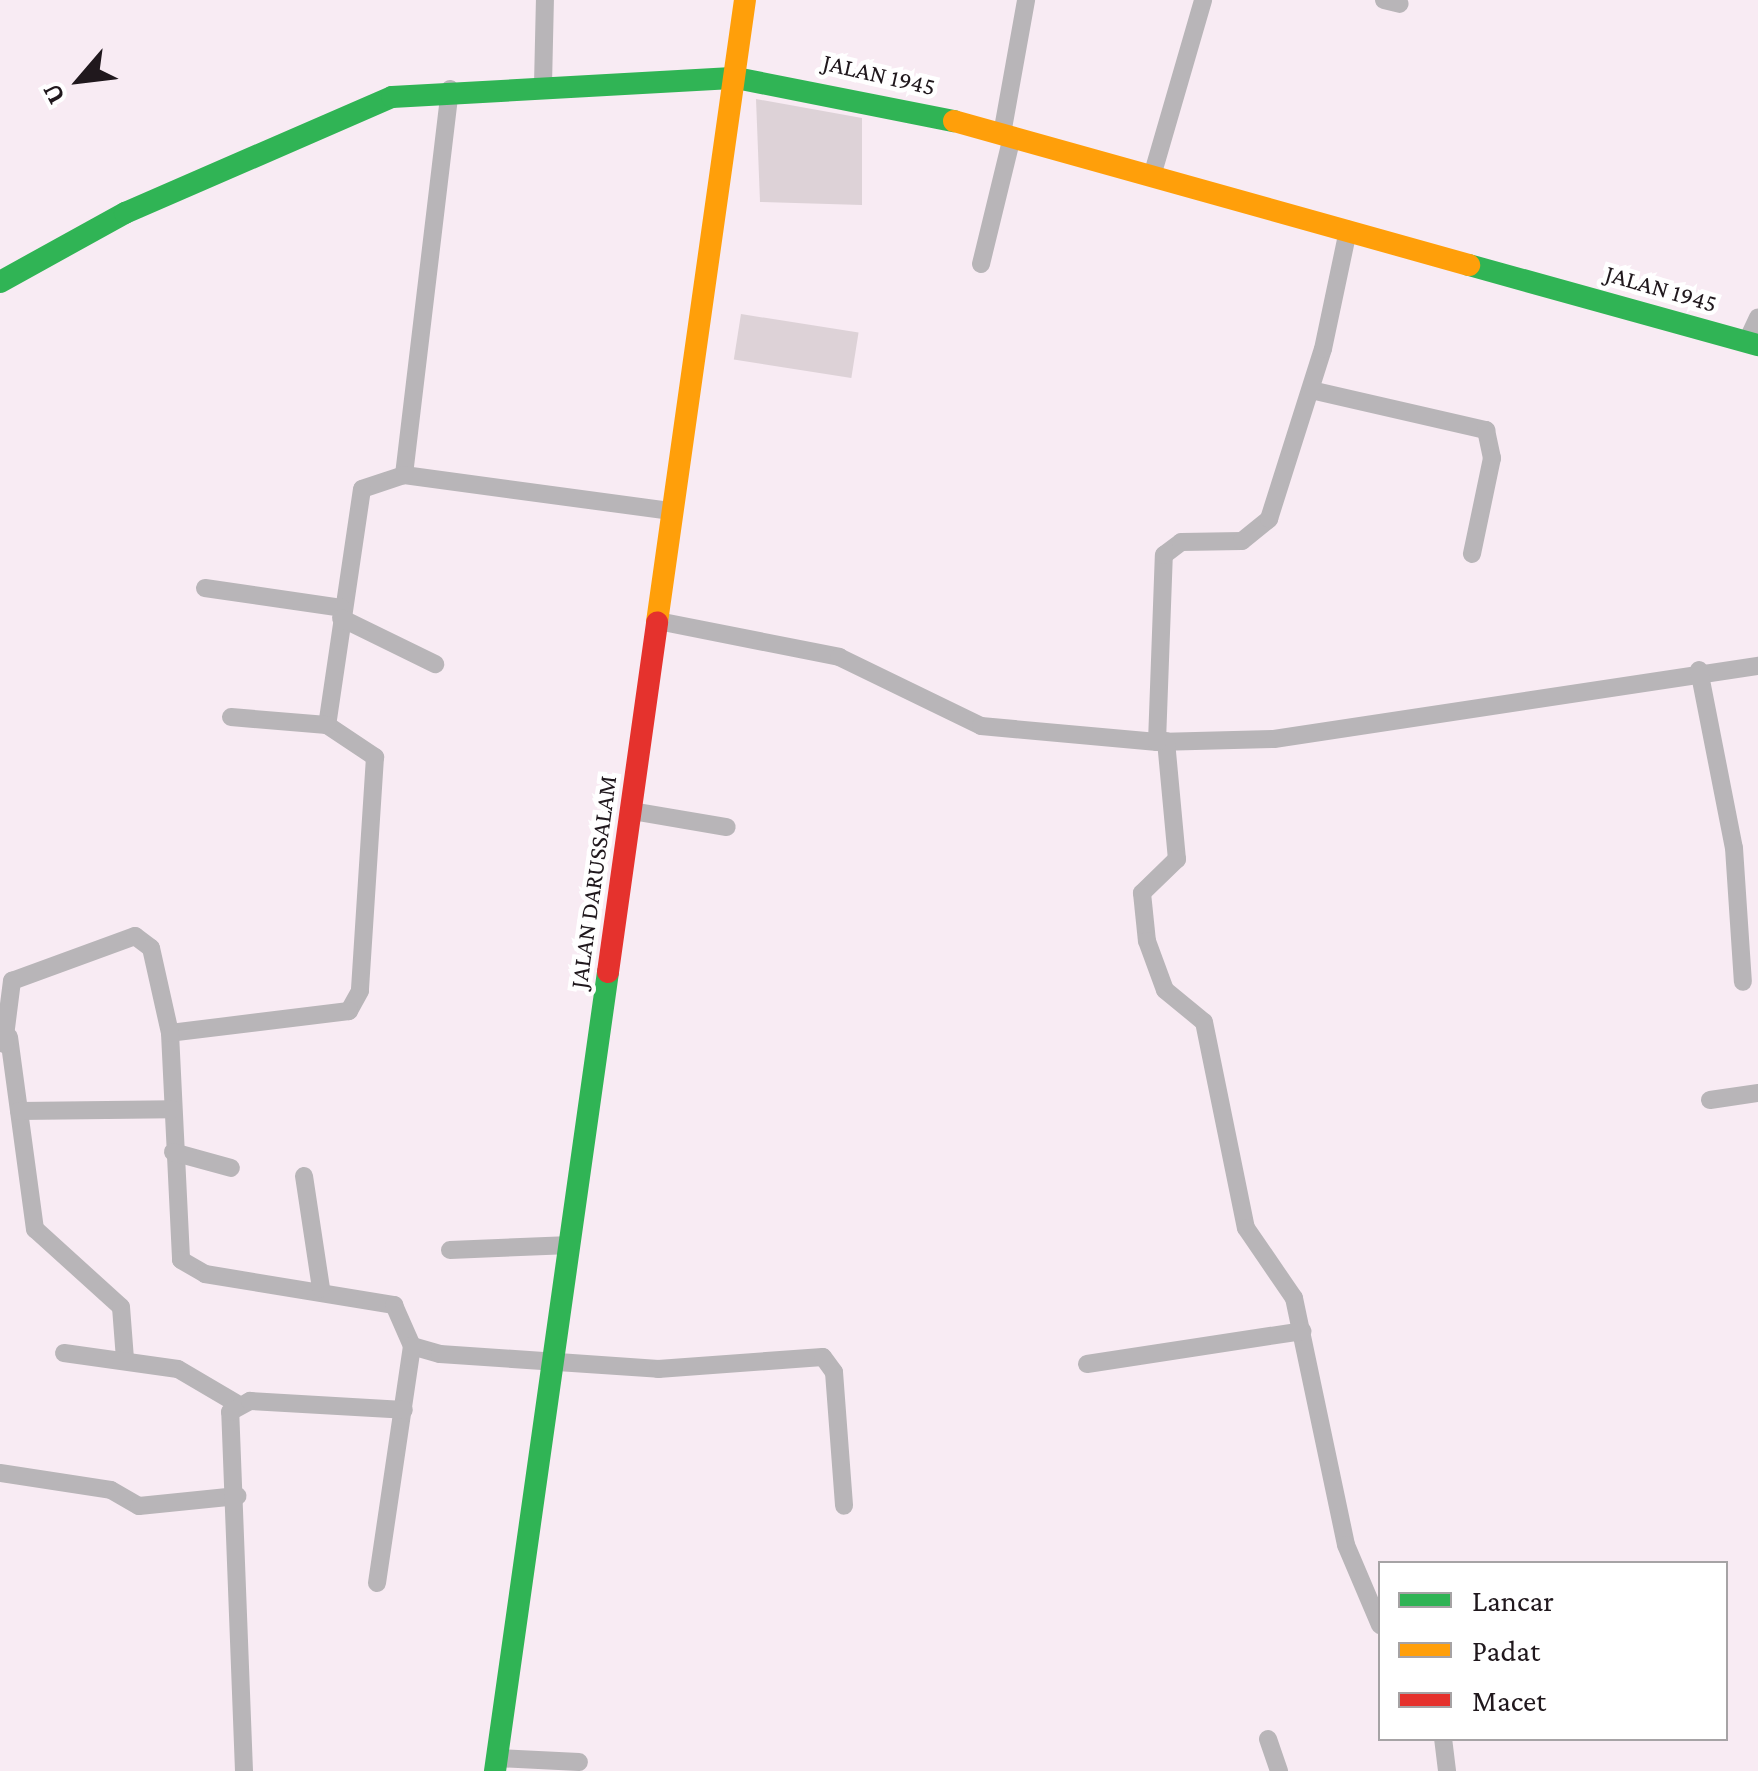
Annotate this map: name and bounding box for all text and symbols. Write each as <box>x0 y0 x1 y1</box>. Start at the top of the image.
north arrow <box>30 30 130 130</box>
street label: JALAN 1945 <box>820 47 938 103</box>
text: U <box>35 79 71 110</box>
street label: JALAN 1945 <box>1602 259 1720 319</box>
street label: JALAN DARUSSALAM <box>564 773 624 991</box>
legend <box>1378 1561 1728 1741</box>
text: Lancar <box>1472 1584 1554 1617</box>
text: Padat <box>1472 1634 1540 1667</box>
text: Macet <box>1472 1684 1546 1717</box>

